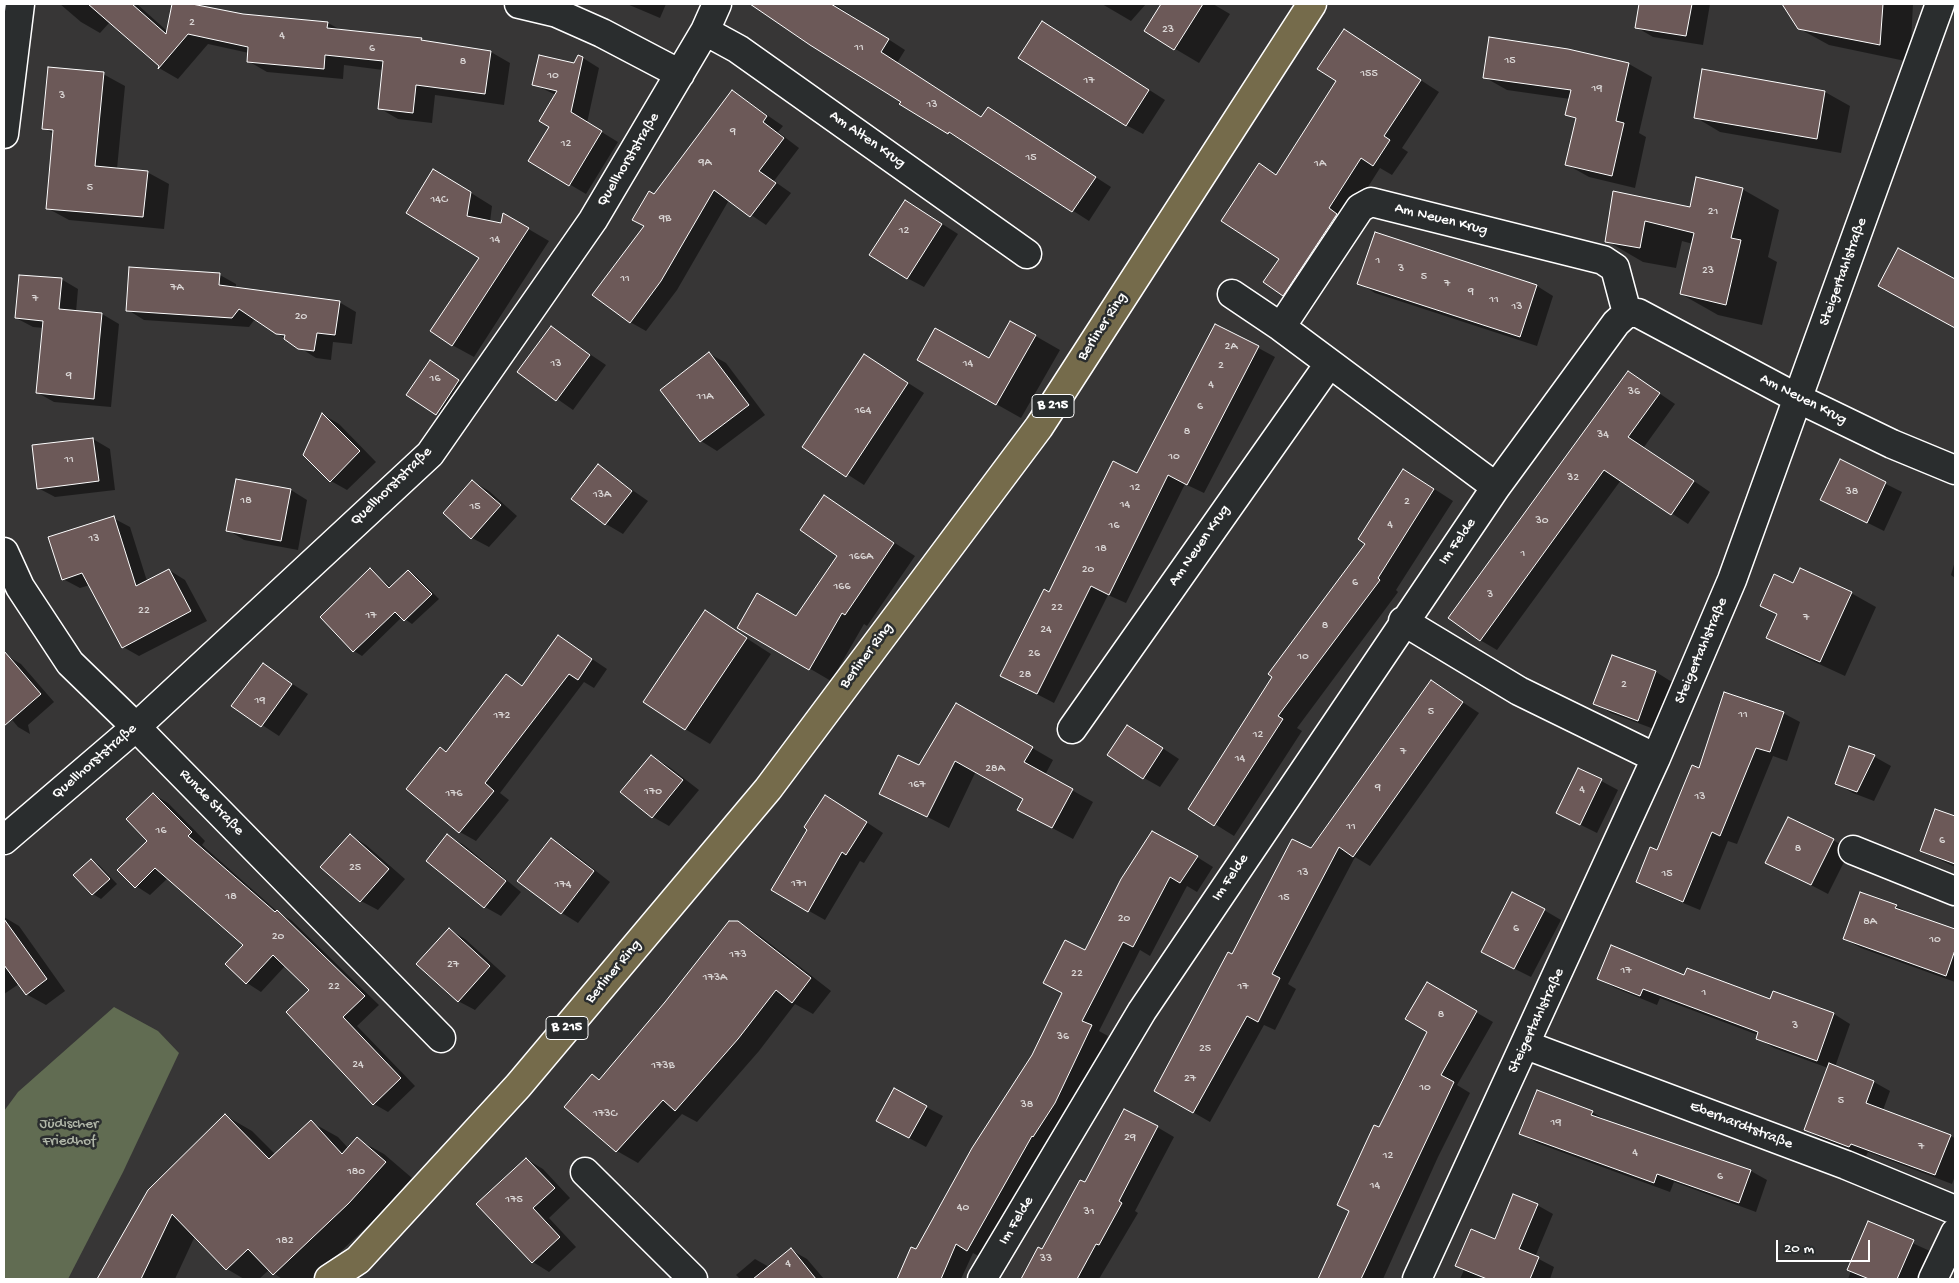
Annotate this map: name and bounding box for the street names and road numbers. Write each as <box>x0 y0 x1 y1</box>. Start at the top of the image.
street label: Am Alten Krug <box>825 107 909 173</box>
street label: Quellhorststraße <box>594 110 664 210</box>
street label: Am Neuen Krug <box>1393 200 1489 240</box>
street label: Steigertahlstraße <box>1816 216 1872 328</box>
street label: Berliner Ring <box>1074 289 1132 365</box>
street label: Am Neuen Krug <box>1757 370 1849 430</box>
road number: B 215 <box>1032 394 1074 418</box>
street label: Quellhorststraße <box>347 444 437 530</box>
street label: Am Neuen Krug <box>1165 502 1235 590</box>
street label: Im Felde <box>1435 515 1481 569</box>
street label: Steigertahlstraße <box>1672 595 1732 707</box>
street label: Berliner Ring <box>836 620 898 692</box>
street label: Quellhorststraße <box>49 720 141 804</box>
street label: Runde Straße <box>175 766 247 840</box>
street label: Im Felde <box>1209 851 1253 905</box>
street label: Berliner Ring <box>582 936 646 1008</box>
street label: Steigertahlstraße <box>1505 966 1569 1076</box>
road number: B 215 <box>546 1016 588 1040</box>
street label: Eberhardtstraße <box>1687 1098 1795 1154</box>
street label: Im Felde <box>996 1194 1038 1248</box>

